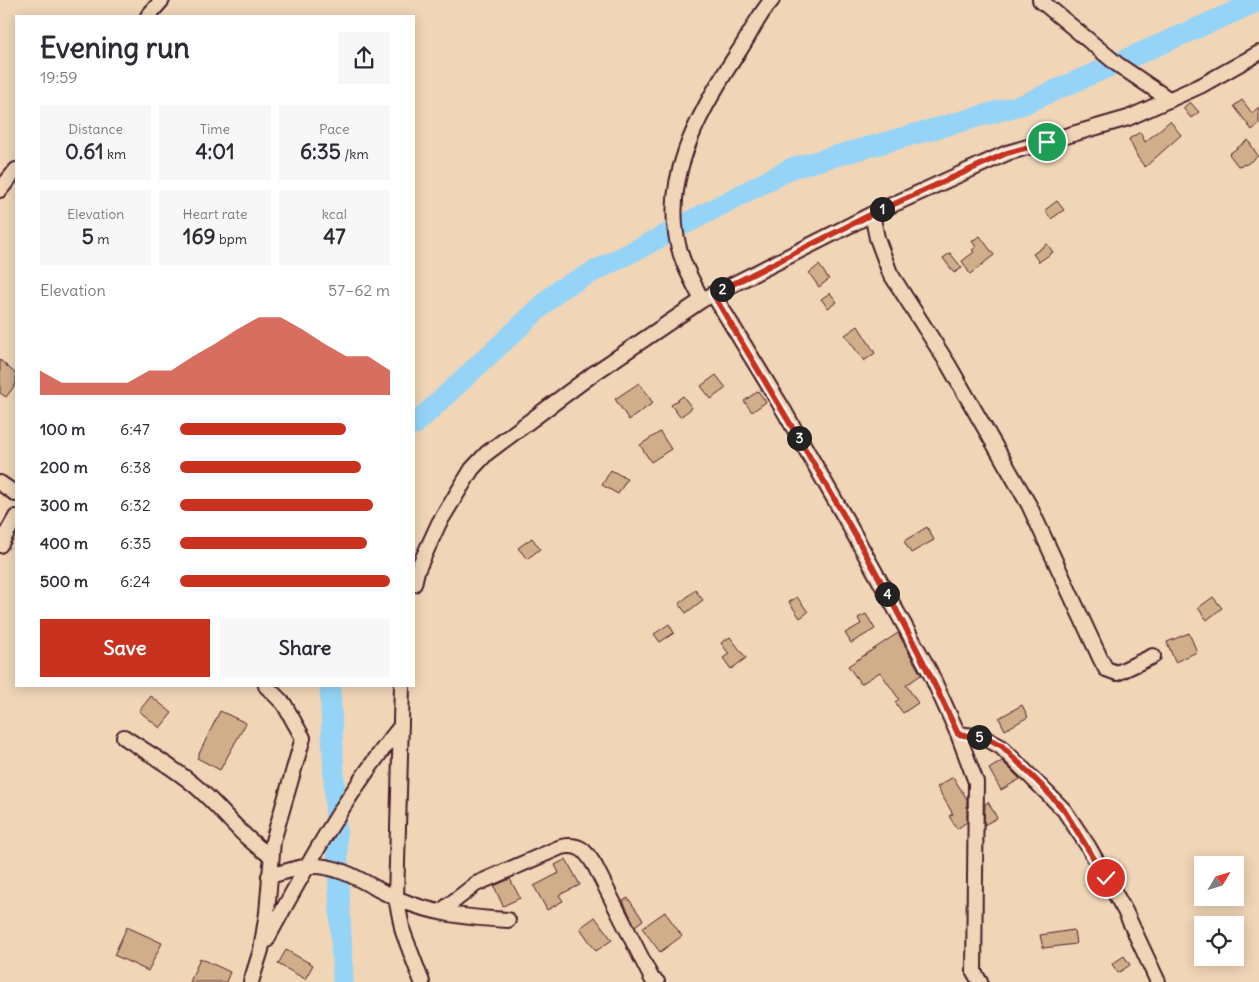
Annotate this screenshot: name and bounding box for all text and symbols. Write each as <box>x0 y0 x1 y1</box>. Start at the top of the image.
text: Evening run <box>40 30 190 66</box>
button: share <box>338 32 390 84</box>
text: 19:59 <box>40 67 78 87</box>
text: Distance <box>68 120 123 138</box>
text: Time <box>200 120 230 138</box>
text: Pace <box>319 120 350 138</box>
pin <box>1026 121 1068 163</box>
icon: arrive <box>1033 128 1061 156</box>
text: 0.61 <box>65 138 104 165</box>
text: 4:01 <box>195 138 235 165</box>
text: 6:35 <box>300 138 341 165</box>
text: km <box>104 145 126 163</box>
text: /km <box>341 145 369 163</box>
pin: 1 <box>870 196 894 222</box>
text: 1 <box>880 200 885 218</box>
text: Elevation <box>67 205 124 223</box>
text: Heart rate <box>183 205 247 223</box>
text: kcal <box>322 205 347 223</box>
text: 5 <box>82 223 94 250</box>
text: 169 <box>183 223 216 250</box>
text: 47 <box>323 223 345 250</box>
text: m <box>94 230 110 248</box>
text: bpm <box>216 230 247 248</box>
pin: 2 <box>710 276 734 302</box>
text: Elevation <box>40 280 106 300</box>
text: 57–62 m <box>328 280 390 300</box>
text: 2 <box>719 280 726 298</box>
text: 100 m <box>40 419 85 439</box>
text: 6:47 <box>120 419 150 439</box>
pin: 3 <box>786 426 812 450</box>
text: 3 <box>796 429 803 447</box>
text: 200 m <box>40 457 88 477</box>
text: 6:38 <box>120 457 151 477</box>
text: 300 m <box>40 495 88 515</box>
text: 6:32 <box>120 495 151 515</box>
text: 400 m <box>40 533 88 553</box>
text: 6:35 <box>120 533 151 553</box>
text: 500 m <box>40 571 88 591</box>
text: 6:24 <box>120 571 151 591</box>
pin: 4 <box>874 582 900 606</box>
text: 4 <box>883 585 892 603</box>
button: Save <box>40 619 210 677</box>
button: Share <box>220 619 390 677</box>
pin: 5 <box>966 724 992 750</box>
text: 5 <box>975 728 984 746</box>
north arrow <box>1194 856 1244 906</box>
map controls <box>1194 856 1244 966</box>
pin <box>1085 857 1127 899</box>
icon: check <box>1092 864 1120 892</box>
button: locate <box>1194 916 1244 966</box>

